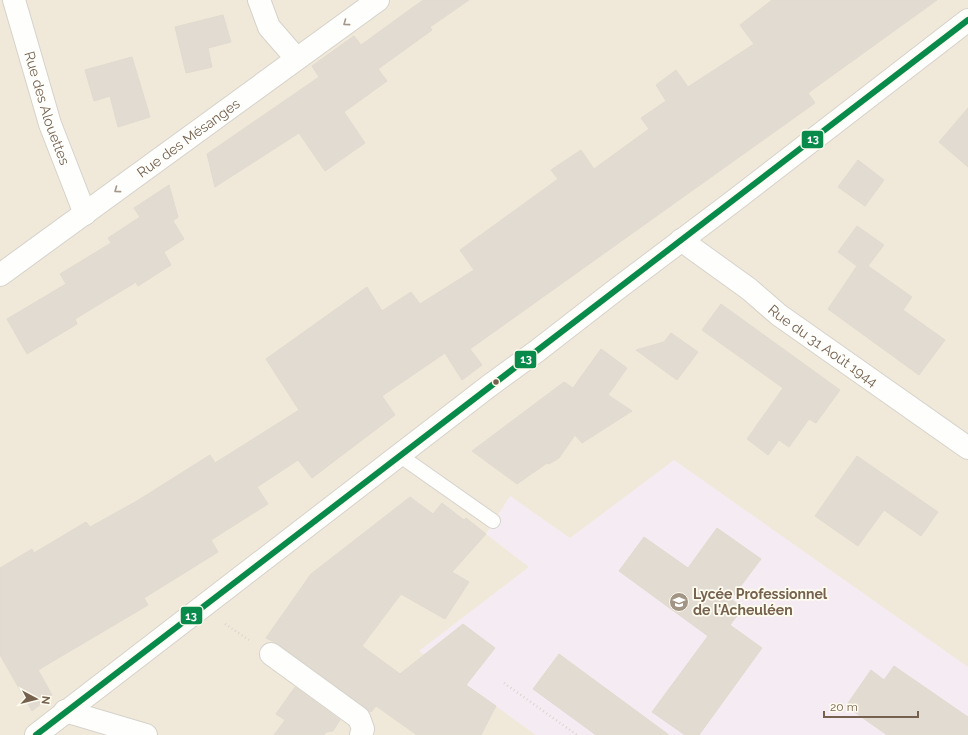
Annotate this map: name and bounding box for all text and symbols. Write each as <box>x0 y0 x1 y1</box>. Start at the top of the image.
one-way arrow <box>343 18 350 25</box>
street label: Rue des Alouettes <box>21 49 73 167</box>
street label: Rue des Mésanges <box>134 95 243 181</box>
line badge: 13 <box>801 130 824 149</box>
text: 13 <box>807 133 819 146</box>
one-way arrow <box>114 186 121 193</box>
street label: Rue du 31 Août 1944 <box>765 301 881 390</box>
line badge: 13 <box>514 350 537 369</box>
text: 13 <box>520 353 532 366</box>
unlabelled marker <box>491 377 501 387</box>
place label: Lycée Professionnel de l'Acheuléen <box>693 586 828 618</box>
school or university icon: Lycée Professionnel de l'Acheuléen <box>668 591 690 613</box>
line badge: 13 <box>180 606 203 625</box>
text: 13 <box>185 610 197 623</box>
north arrow <box>16 679 56 719</box>
scale bar <box>824 693 918 719</box>
text: N <box>38 695 52 705</box>
text: 20 m <box>830 700 858 714</box>

